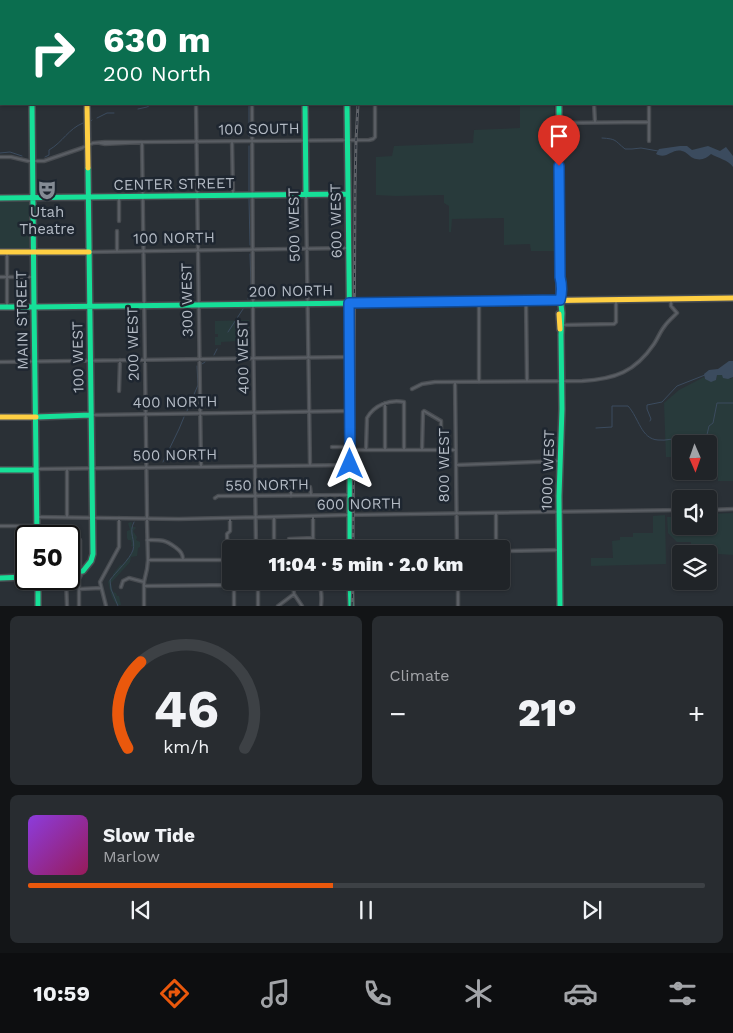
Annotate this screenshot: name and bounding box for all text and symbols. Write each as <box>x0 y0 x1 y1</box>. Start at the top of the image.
text: 630 m <box>103 19 211 61</box>
icon: right <box>20 20 85 85</box>
text: 200 North <box>103 61 211 86</box>
pin <box>538 115 580 166</box>
street label: 100 SOUTH <box>218 119 300 139</box>
icon: arrive <box>545 122 573 150</box>
street label: CENTER STREET <box>113 174 235 194</box>
theatre icon: Utah Theatre <box>36 179 58 201</box>
street label: 600 WEST <box>326 183 346 259</box>
street label: 500 WEST <box>284 188 304 262</box>
place label: Utah Theatre <box>19 203 75 238</box>
street label: 100 NORTH <box>133 228 215 248</box>
street label: 300 WEST <box>177 263 197 337</box>
street label: MAIN STREET <box>12 270 32 370</box>
street label: 200 NORTH <box>249 281 333 301</box>
street label: 200 WEST <box>123 307 143 381</box>
street label: 400 WEST <box>233 319 253 395</box>
street label: 100 WEST <box>68 321 88 393</box>
street label: 400 NORTH <box>132 392 218 412</box>
street label: 800 WEST <box>435 428 453 502</box>
street label: 1000 WEST <box>538 429 558 511</box>
north arrow <box>672 435 718 480</box>
map controls <box>672 435 717 590</box>
position arrow <box>323 437 375 489</box>
street label: 500 NORTH <box>133 445 217 465</box>
street label: 550 NORTH <box>225 475 309 495</box>
button: sound <box>672 490 717 535</box>
street label: 600 NORTH <box>316 494 402 514</box>
speed limit sign: 50 <box>15 525 80 590</box>
button: layers <box>672 545 717 590</box>
text: 11:04 · 5 min · 2.0 km <box>269 553 463 576</box>
text: Climate <box>390 666 450 685</box>
text: 46 <box>153 679 219 740</box>
text: 21° <box>518 691 577 735</box>
text: − <box>390 697 406 730</box>
text: + <box>688 697 705 730</box>
text: km/h <box>163 736 209 757</box>
text: Slow Tide <box>103 824 195 847</box>
text: Marlow <box>103 847 160 866</box>
icon: previous <box>127 896 155 924</box>
icon: pause <box>352 896 380 924</box>
icon: next <box>578 896 606 924</box>
icon: directions <box>157 976 192 1011</box>
icon: music <box>258 976 293 1011</box>
icon: phone <box>360 976 395 1011</box>
icon: climate <box>461 976 496 1011</box>
icon: car <box>563 976 598 1011</box>
icon: filters <box>665 976 700 1011</box>
text: 10:59 <box>33 981 90 1006</box>

